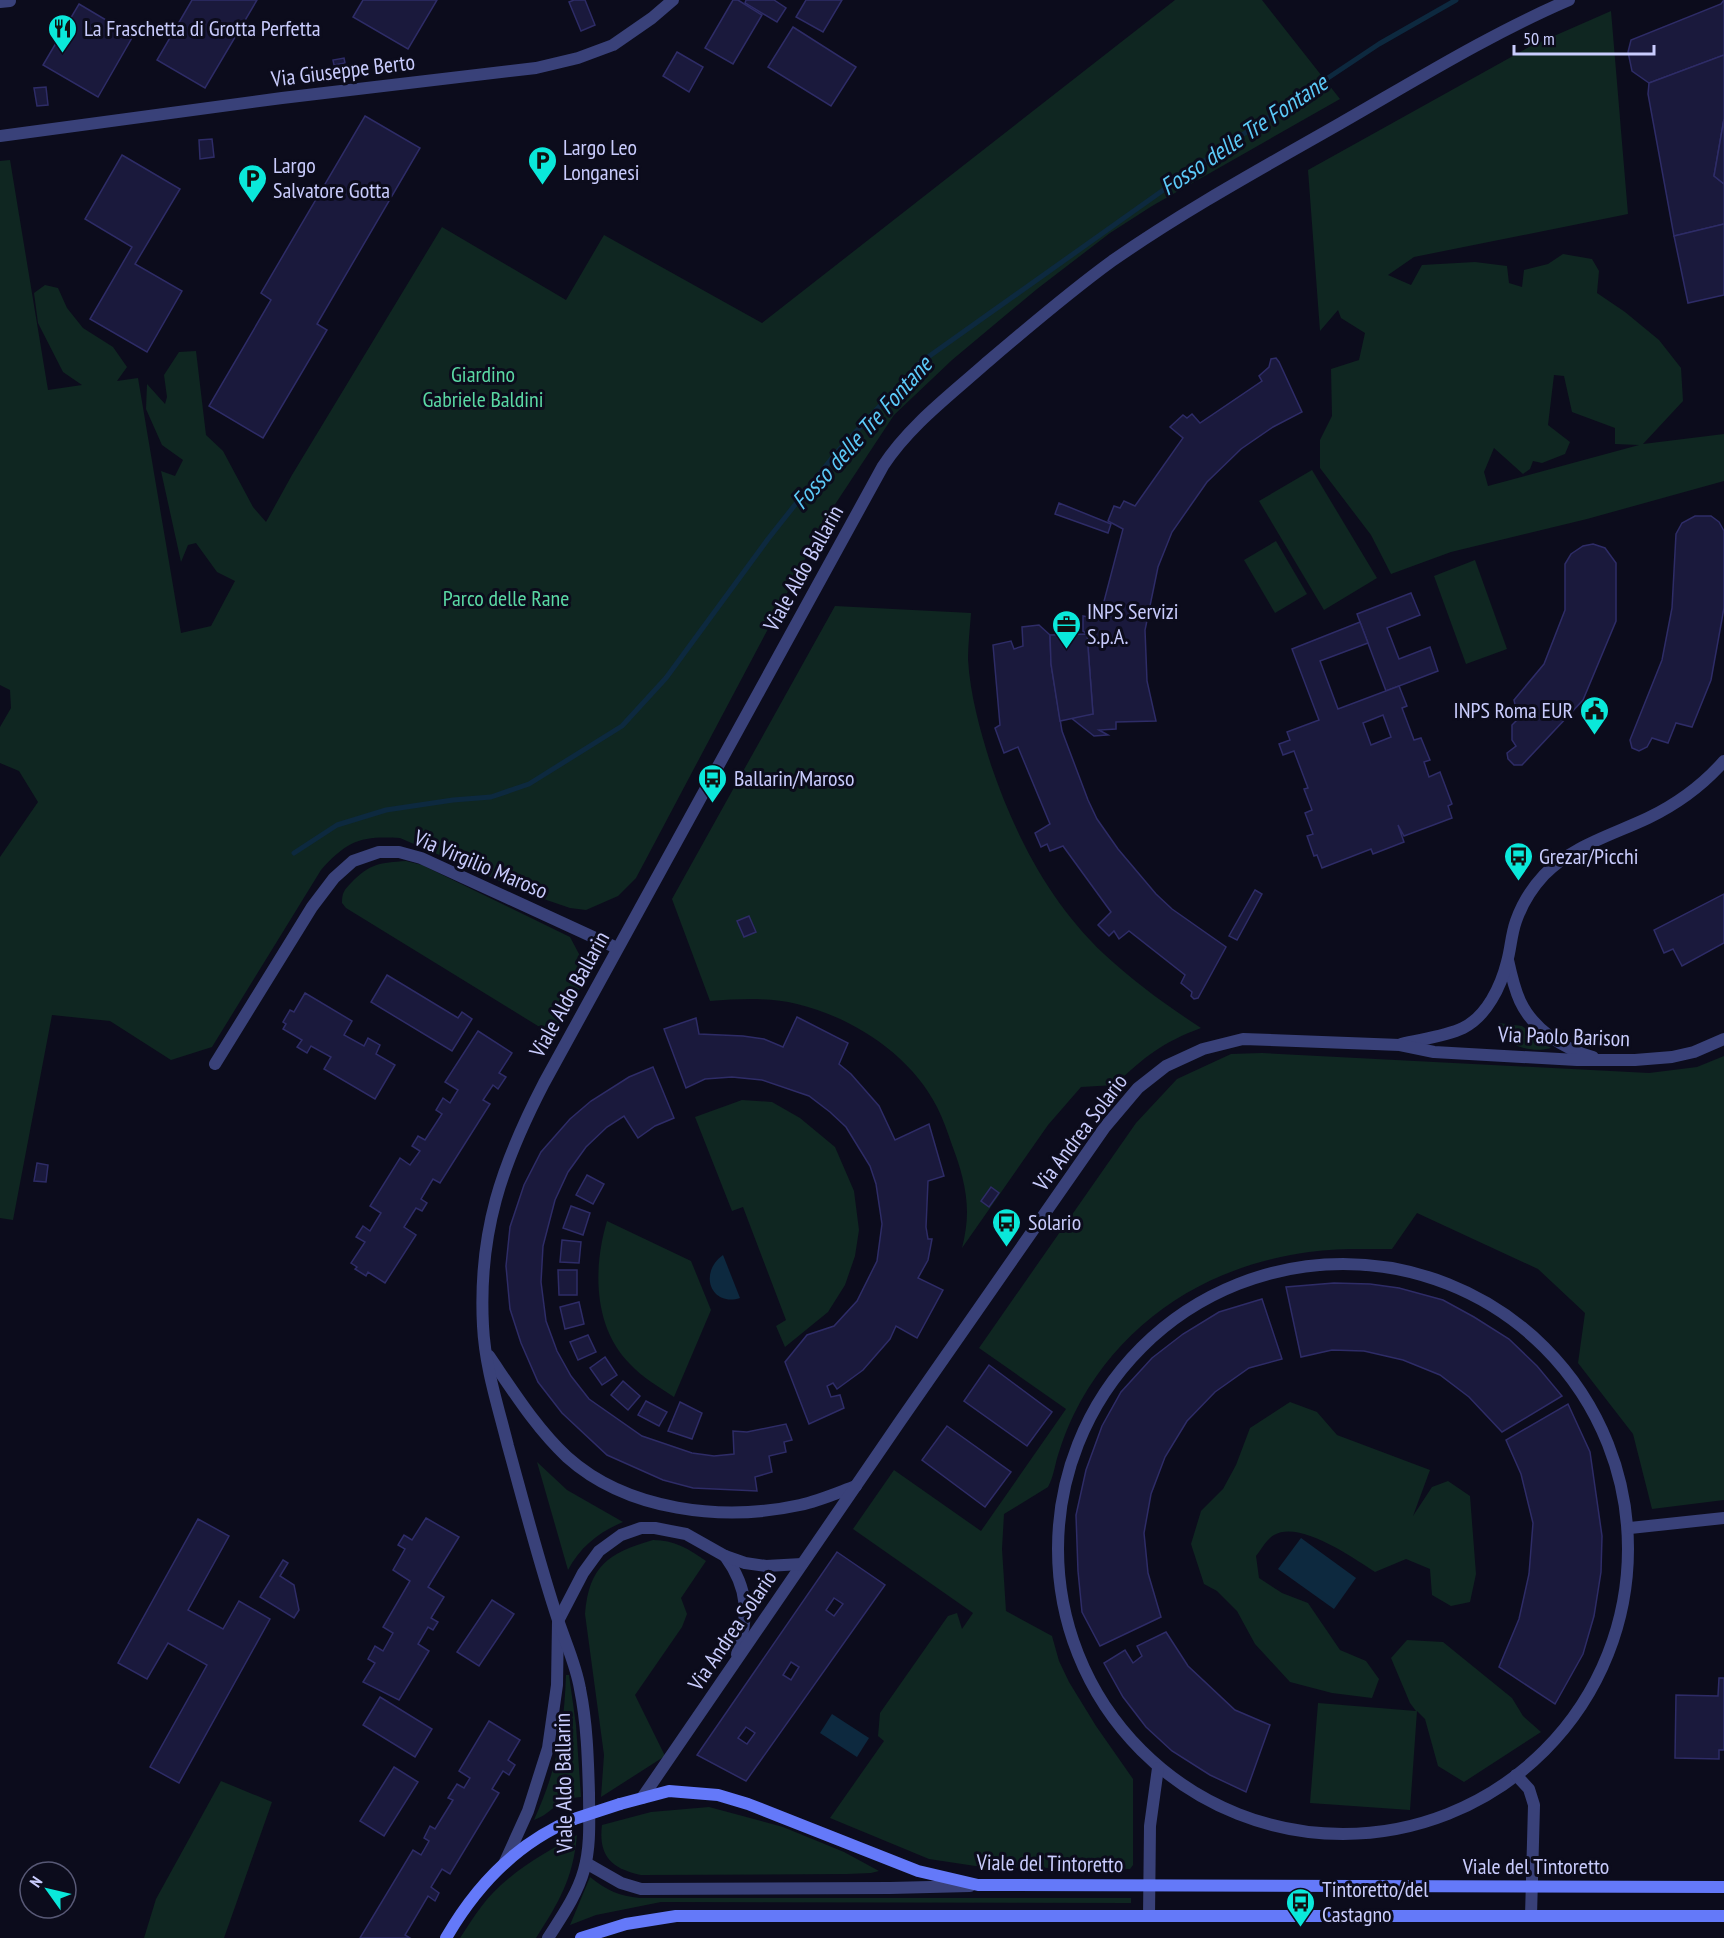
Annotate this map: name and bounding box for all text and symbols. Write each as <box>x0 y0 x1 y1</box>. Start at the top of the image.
restaurant icon: La Fraschetta di Grotta Perfetta <box>47 12 79 54</box>
place label: La Fraschetta di Grotta Perfetta <box>84 14 321 42</box>
scale bar <box>1514 18 1654 56</box>
text: 50 m <box>1523 27 1555 50</box>
street label: Via Giuseppe Berto <box>269 47 416 93</box>
water label: Fosso delle Tre Fontane <box>1154 66 1335 202</box>
place label: Largo Leo Longanesi <box>563 133 640 186</box>
parking icon: Largo Leo Longanesi <box>526 144 558 186</box>
place label: Largo Salvatore Gotta <box>273 151 390 204</box>
parking icon: Largo Salvatore Gotta <box>236 162 268 204</box>
water label: Fosso delle Tre Fontane <box>785 348 940 516</box>
park label: Giardino Gabriele Baldini <box>423 360 543 413</box>
street label: Viale Aldo Ballarin <box>756 500 849 637</box>
park label: Parco delle Rane <box>443 584 569 612</box>
place label: INPS Servizi S.p.A. <box>1087 597 1179 650</box>
office icon: INPS Servizi S.p.A. <box>1050 608 1082 650</box>
public building icon: INPS Roma EUR <box>1578 694 1610 736</box>
place label: INPS Roma EUR <box>1454 696 1573 724</box>
bus stop icon: Ballarin/Maroso <box>697 762 729 804</box>
place label: Ballarin/Maroso <box>734 764 854 792</box>
street label: Via Virgilio Maroso <box>409 823 552 905</box>
bus stop icon: Grezar/Picchi <box>1502 840 1534 882</box>
place label: Grezar/Picchi <box>1539 842 1638 870</box>
street label: Viale Aldo Ballarin <box>522 926 615 1063</box>
street label: Via Paolo Barison <box>1497 1020 1630 1052</box>
street label: Via Andrea Solario <box>1026 1068 1133 1197</box>
bus stop icon: Solario <box>991 1206 1023 1248</box>
place label: Solario <box>1028 1208 1081 1236</box>
street label: Via Andrea Solario <box>681 1564 783 1696</box>
street label: Viale Aldo Ballarin <box>548 1713 578 1854</box>
street label: Viale del Tintoretto <box>975 1848 1124 1878</box>
street label: Viale del Tintoretto <box>1462 1852 1609 1880</box>
north arrow <box>18 1860 78 1920</box>
text: N <box>25 1872 46 1891</box>
place label: Tintoretto/del Castagno <box>1322 1875 1429 1928</box>
bus stop icon: Tintoretto/del Castagno <box>1285 1886 1317 1928</box>

